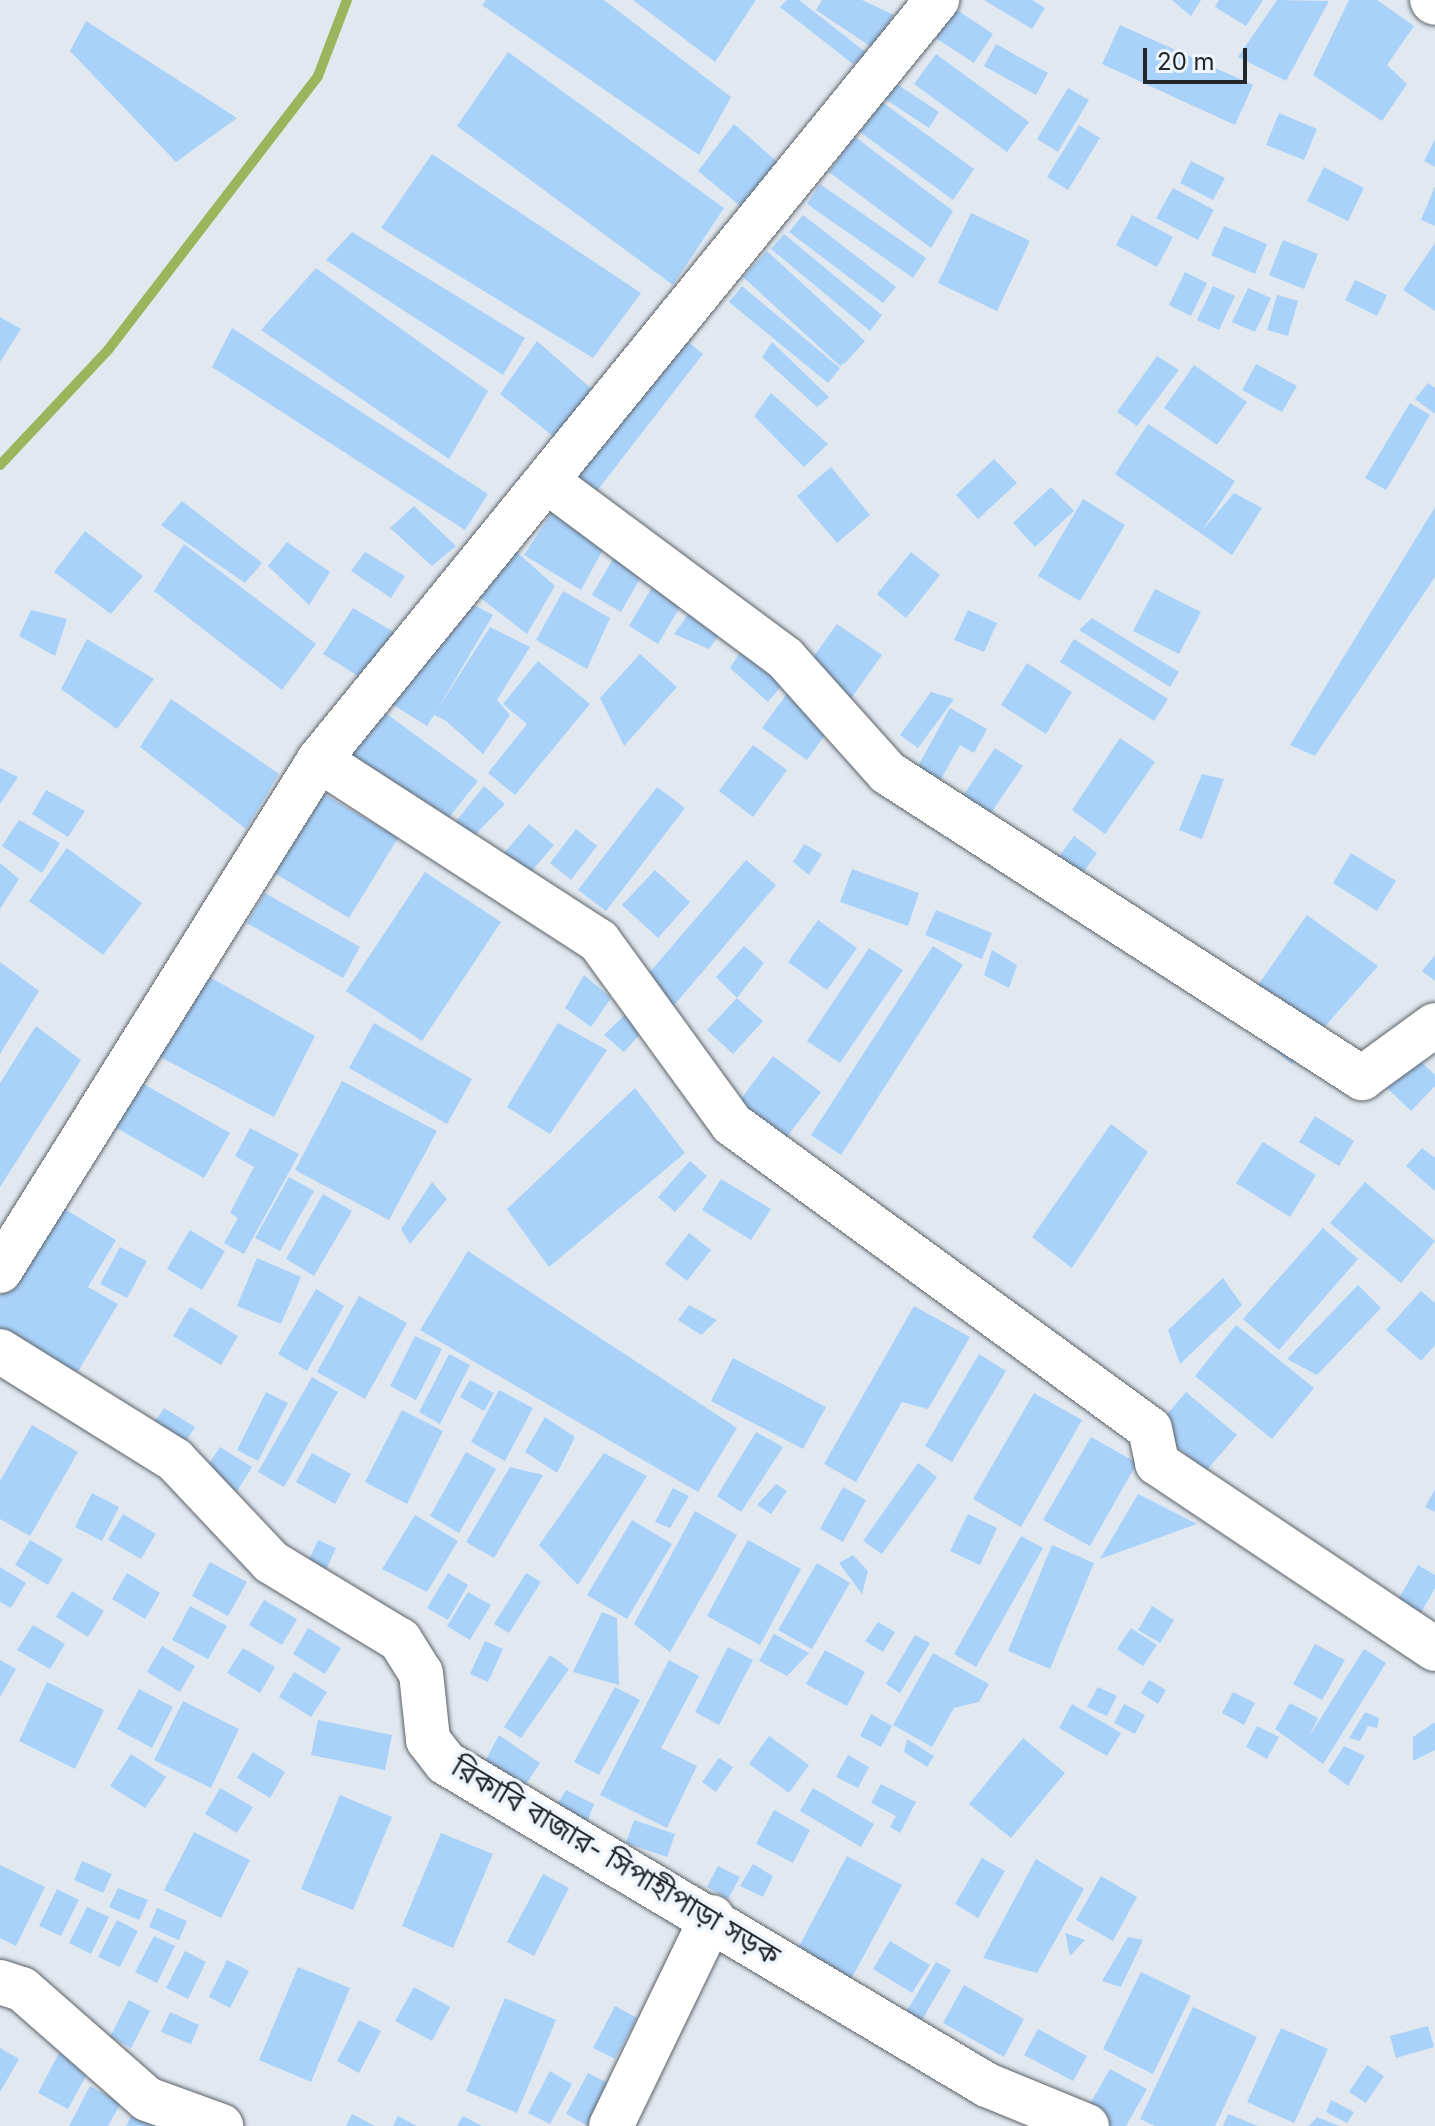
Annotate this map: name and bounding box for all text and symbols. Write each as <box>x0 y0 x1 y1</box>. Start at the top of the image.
scale bar <box>1147 32 1251 82</box>
text: 20 m <box>1157 47 1215 76</box>
street label: রিকাবি বাজার- সিপাহীপাড়া সড়ক <box>446 1750 786 1972</box>

